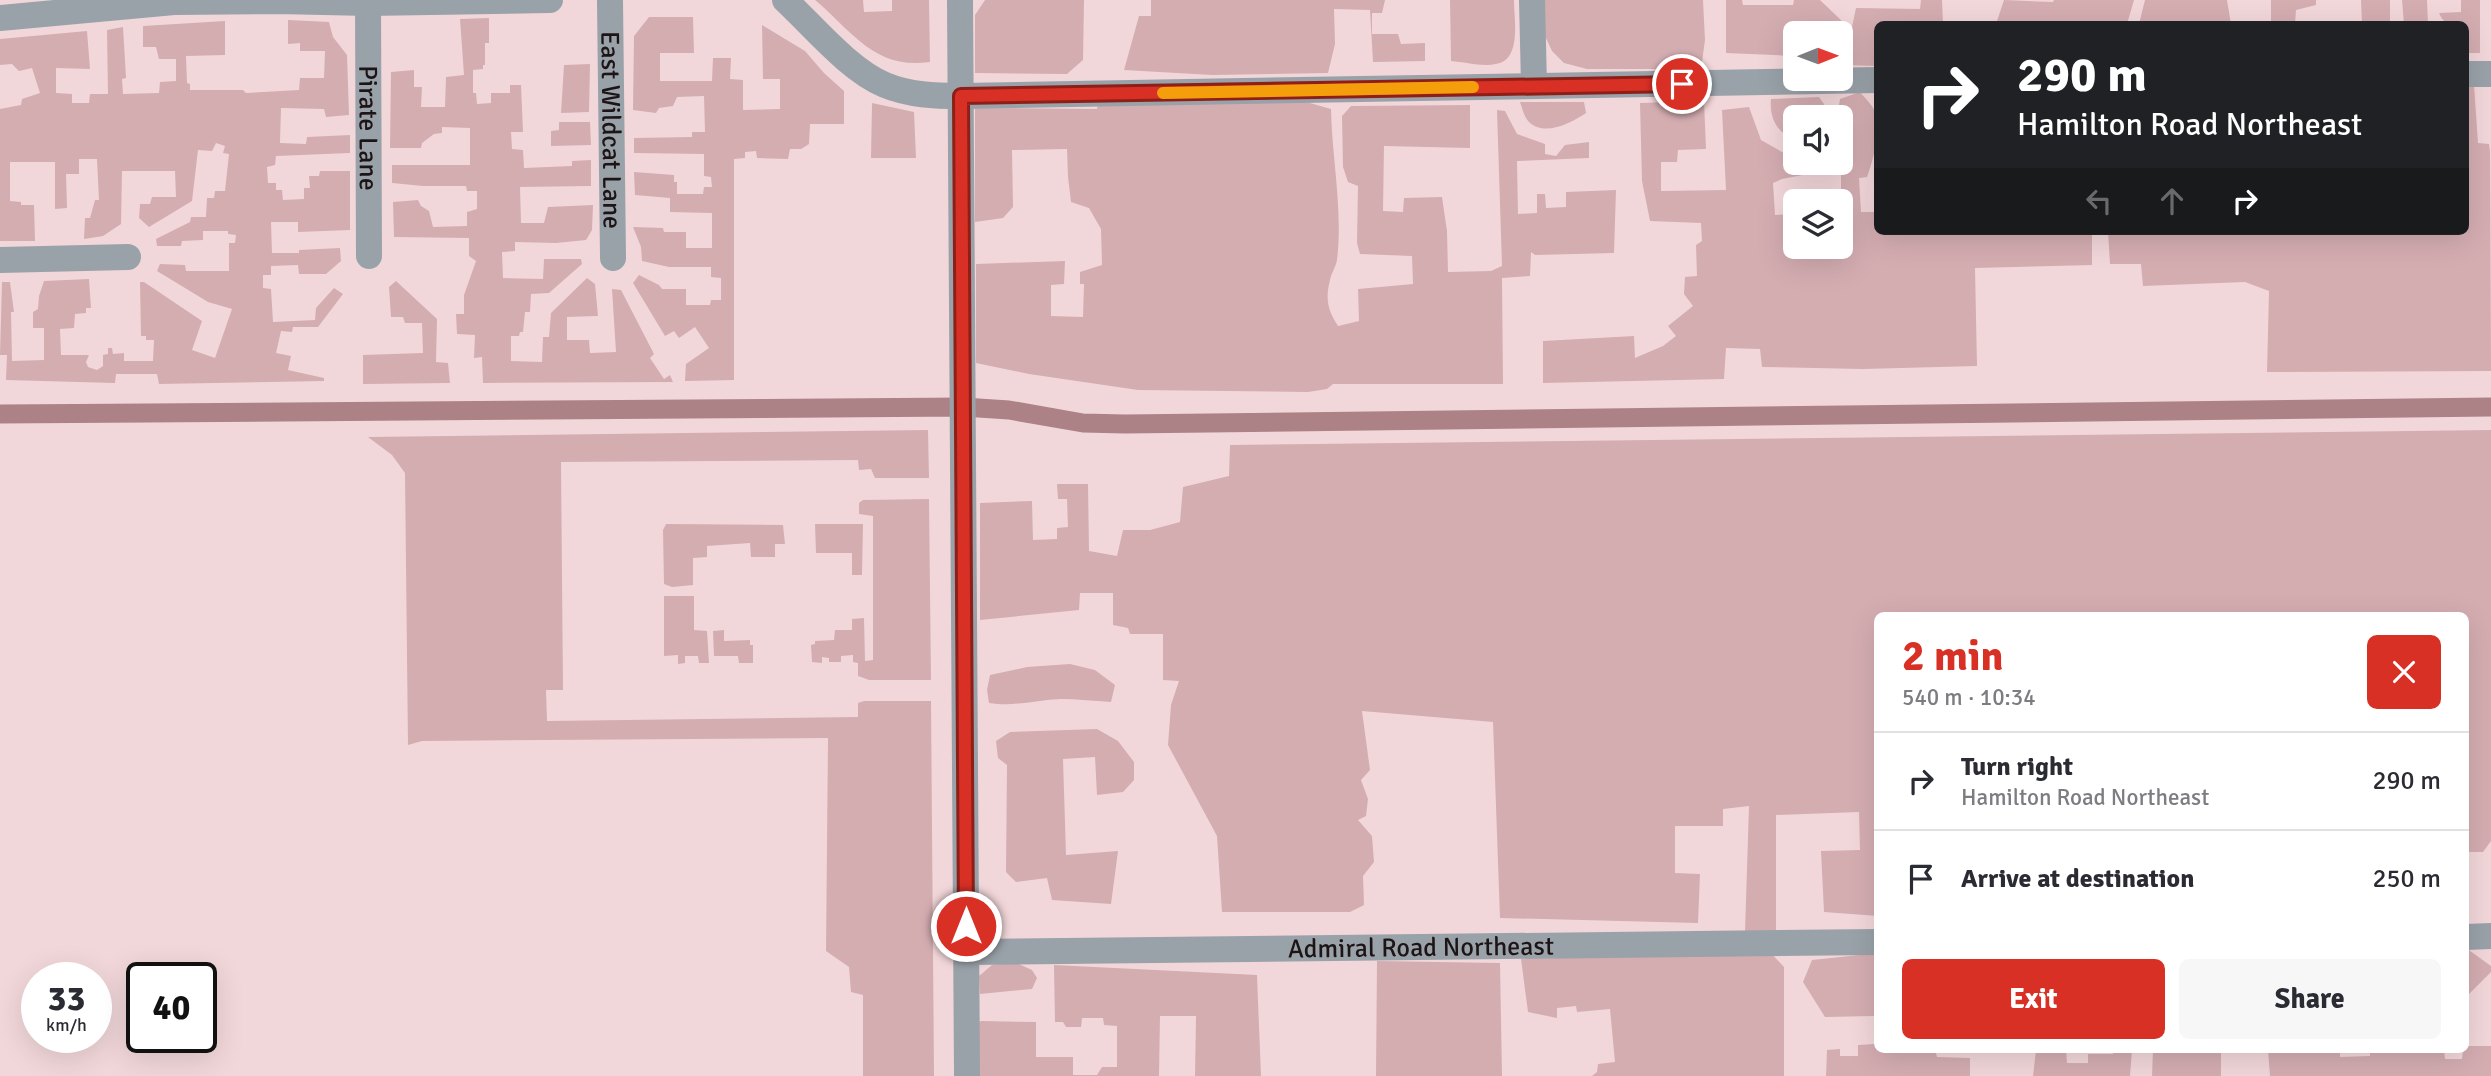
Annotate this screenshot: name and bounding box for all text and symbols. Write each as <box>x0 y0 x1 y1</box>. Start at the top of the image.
north arrow <box>1783 21 1853 91</box>
map controls <box>1783 21 1853 259</box>
street label: East Wildcat Lane <box>593 31 628 229</box>
text: 290 m <box>2017 45 2147 105</box>
icon: right <box>1902 49 1993 140</box>
pin <box>1652 54 1712 114</box>
street label: Pirate Lane <box>351 65 384 191</box>
icon: arrive <box>1663 65 1701 103</box>
button: sound <box>1783 105 1853 175</box>
text: Hamilton Road Northeast <box>2017 105 2362 144</box>
icon: left <box>2080 182 2118 220</box>
icon: ahead <box>2153 182 2191 220</box>
icon: right <box>2226 182 2264 220</box>
button: layers <box>1783 189 1853 259</box>
text: 2 min <box>1902 631 2003 682</box>
button: close <box>2367 635 2441 709</box>
text: 540 m · 10:34 <box>1902 683 2036 712</box>
text: Turn right <box>1961 751 2073 783</box>
icon: right <box>1902 762 1940 800</box>
text: 290 m <box>2372 765 2441 797</box>
text: Hamilton Road Northeast <box>1961 783 2209 812</box>
icon: arrive <box>1902 860 1940 898</box>
text: Arrive at destination <box>1961 863 2194 895</box>
text: 250 m <box>2372 863 2441 895</box>
position arrow <box>929 889 1003 963</box>
street label: Admiral Road Northeast <box>1288 931 1554 965</box>
button: Exit <box>1902 959 2165 1039</box>
button: Share <box>2179 959 2441 1039</box>
speed limit sign: 40 <box>126 962 217 1053</box>
text: 33 <box>48 977 85 1020</box>
text: km/h <box>46 1014 87 1036</box>

